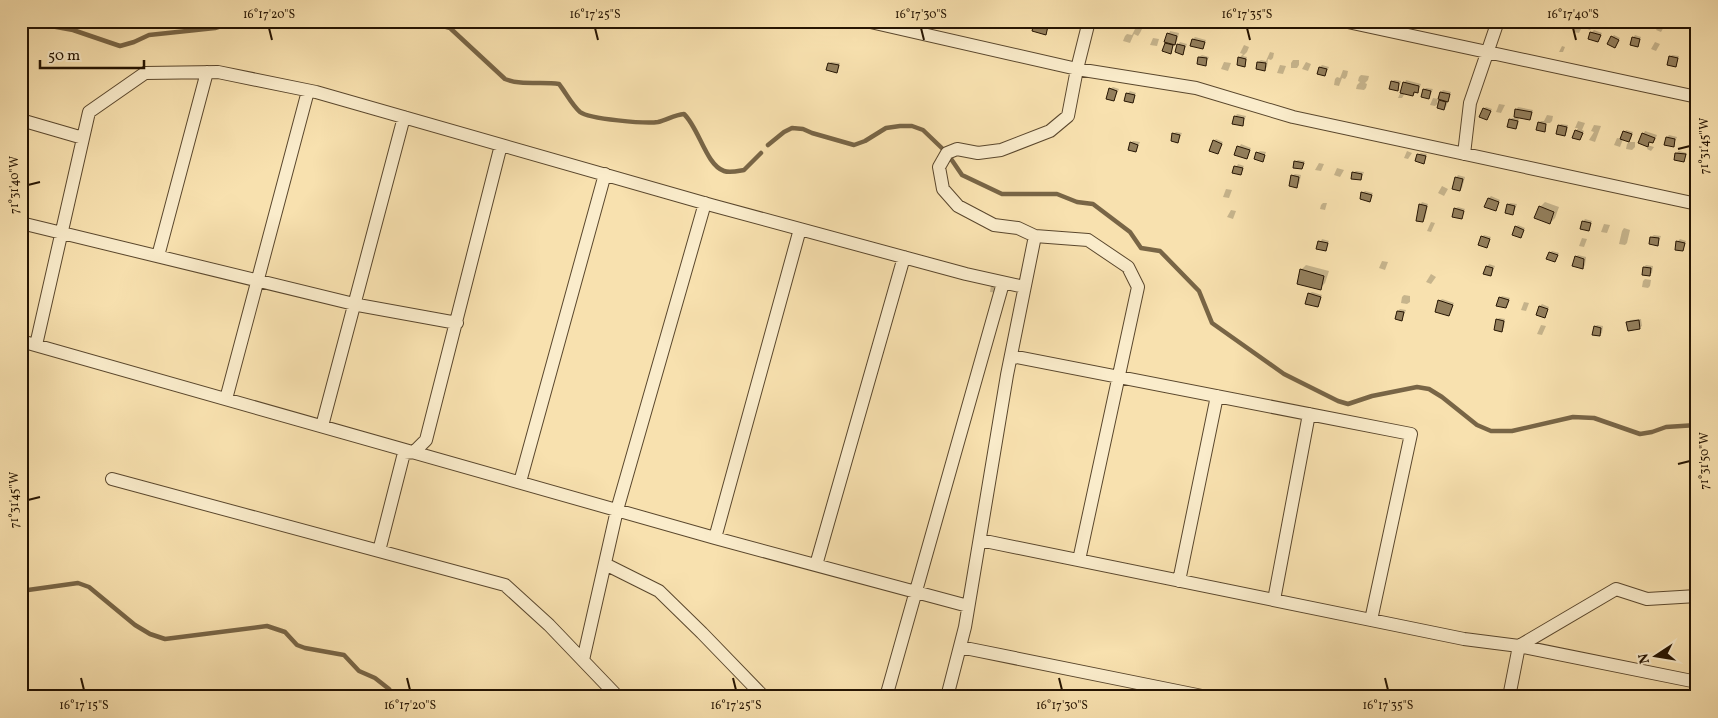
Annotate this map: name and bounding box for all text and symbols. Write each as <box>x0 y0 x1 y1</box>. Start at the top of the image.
text: 16°17'20"S <box>243 7 295 23</box>
text: 16°17'25"S <box>569 7 621 23</box>
text: 16°17'30"S <box>895 7 947 23</box>
text: 16°17'35"S <box>1222 7 1272 23</box>
text: 16°17'40"S <box>1547 7 1599 23</box>
scale bar <box>40 38 144 70</box>
text: 50 m <box>48 46 80 67</box>
text: 71°31'45"W <box>1697 118 1713 174</box>
text: 71°31'40"W <box>7 156 23 214</box>
text: 71°31'50"W <box>1697 432 1713 490</box>
text: 71°31'45"W <box>7 472 23 528</box>
north arrow <box>1630 630 1680 680</box>
text: N <box>1634 651 1655 665</box>
text: 16°17'15"S <box>59 698 109 714</box>
text: 16°17'20"S <box>384 698 436 714</box>
text: 16°17'25"S <box>710 698 762 714</box>
text: 16°17'30"S <box>1036 698 1088 714</box>
text: 16°17'35"S <box>1363 698 1413 714</box>

